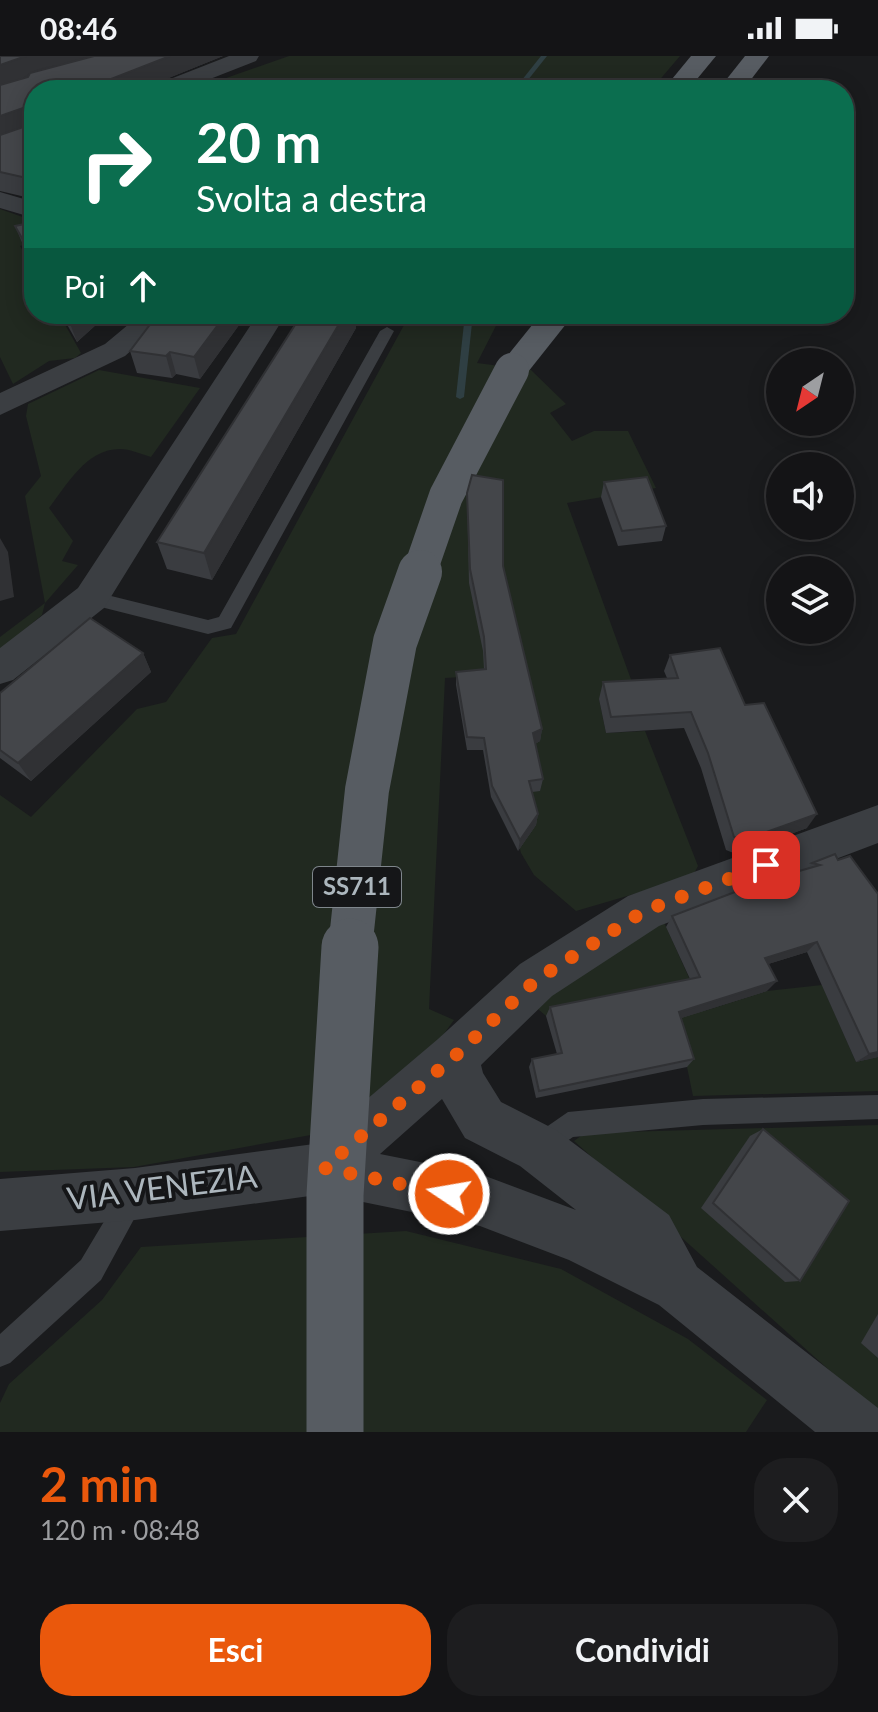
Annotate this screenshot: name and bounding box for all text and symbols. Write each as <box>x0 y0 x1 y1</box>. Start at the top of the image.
text: 08:46 <box>40 10 117 46</box>
text: 20 m <box>196 108 321 175</box>
icon: right <box>64 112 168 216</box>
text: Svolta a destra <box>196 176 427 220</box>
icon: ahead <box>121 264 165 308</box>
text: Poi <box>64 268 105 304</box>
north arrow <box>766 348 854 436</box>
map controls <box>766 348 854 644</box>
button: sound <box>766 452 854 540</box>
button: layers <box>766 556 854 644</box>
pin <box>732 831 800 899</box>
icon: arrive <box>744 843 788 887</box>
road number: SS711 <box>313 867 401 907</box>
position arrow <box>407 1152 491 1236</box>
street label: VIA VENEZIA <box>65 1155 259 1218</box>
text: 2 min <box>40 1455 159 1512</box>
button: close <box>754 1458 838 1542</box>
text: 120 m · 08:48 <box>40 1514 200 1546</box>
button: Esci <box>40 1604 431 1696</box>
button: Condividi <box>447 1604 838 1696</box>

